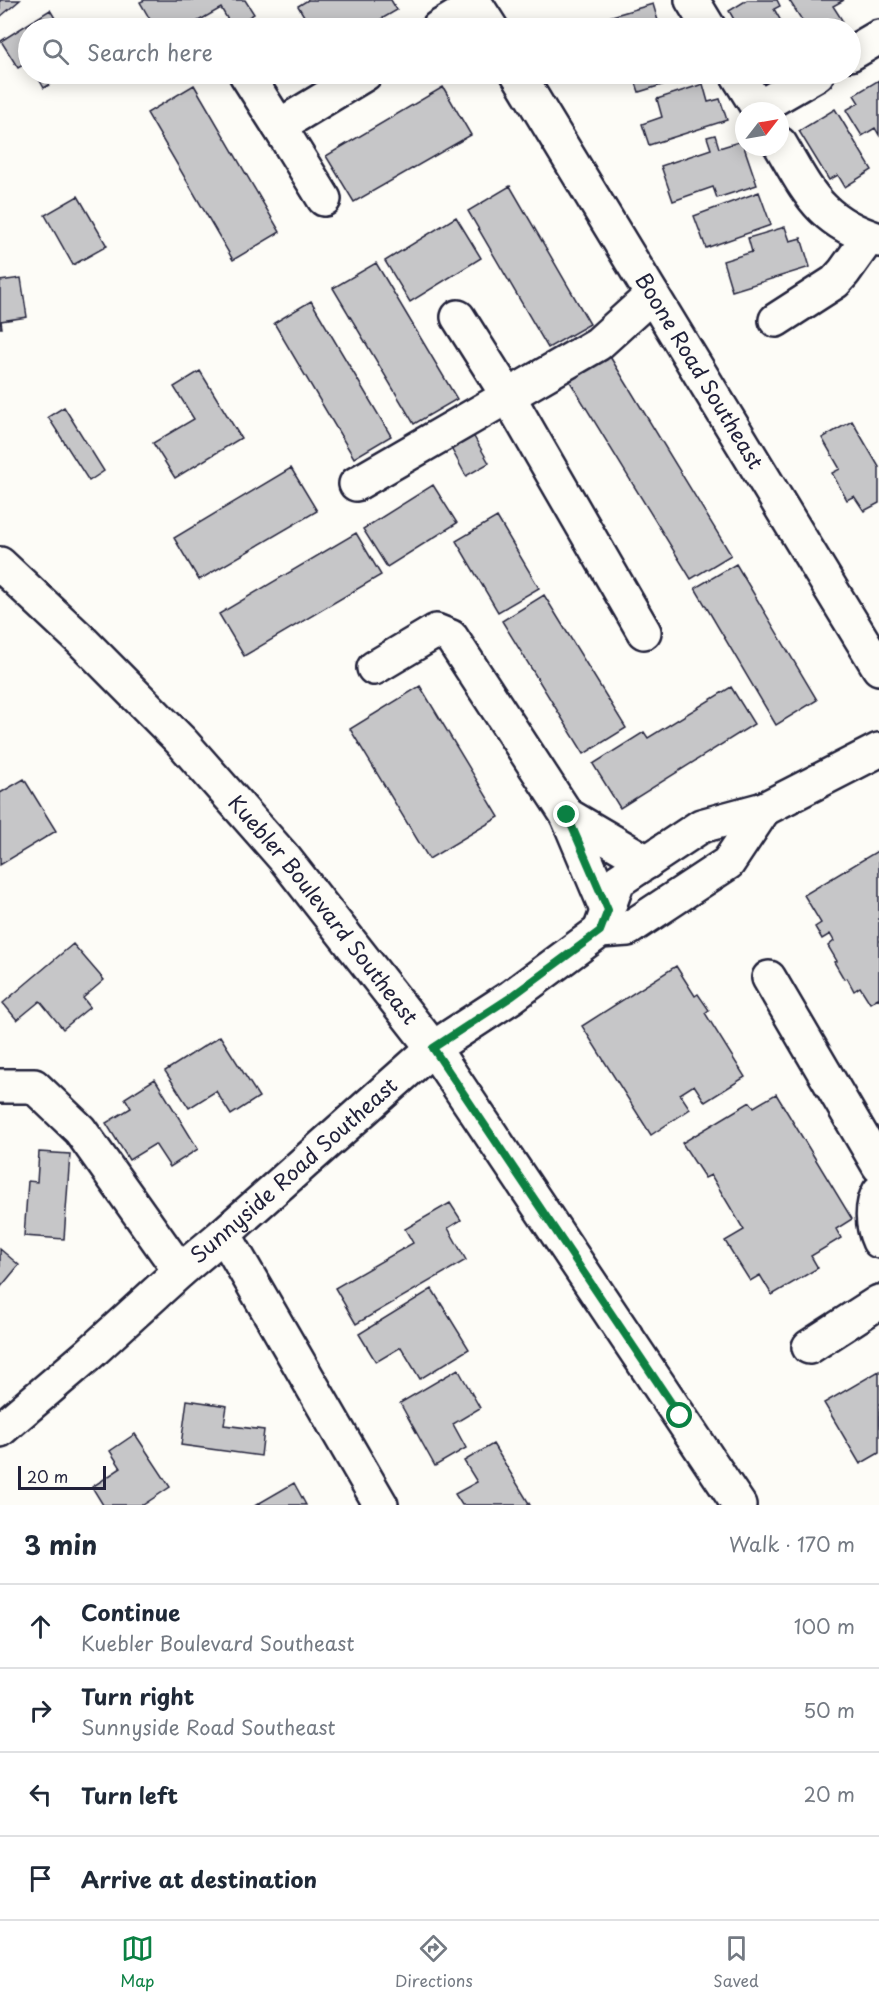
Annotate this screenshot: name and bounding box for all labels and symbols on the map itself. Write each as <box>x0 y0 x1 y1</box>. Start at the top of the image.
north arrow <box>735 102 789 156</box>
street label: Boone Road Southeast <box>628 266 772 475</box>
street label: Kuebler Boulevard Southeast <box>222 787 427 1031</box>
route end <box>553 801 579 827</box>
street label: Sunnyside Road Southeast <box>182 1069 404 1270</box>
route start <box>666 1402 692 1428</box>
scale bar <box>18 1463 106 1490</box>

